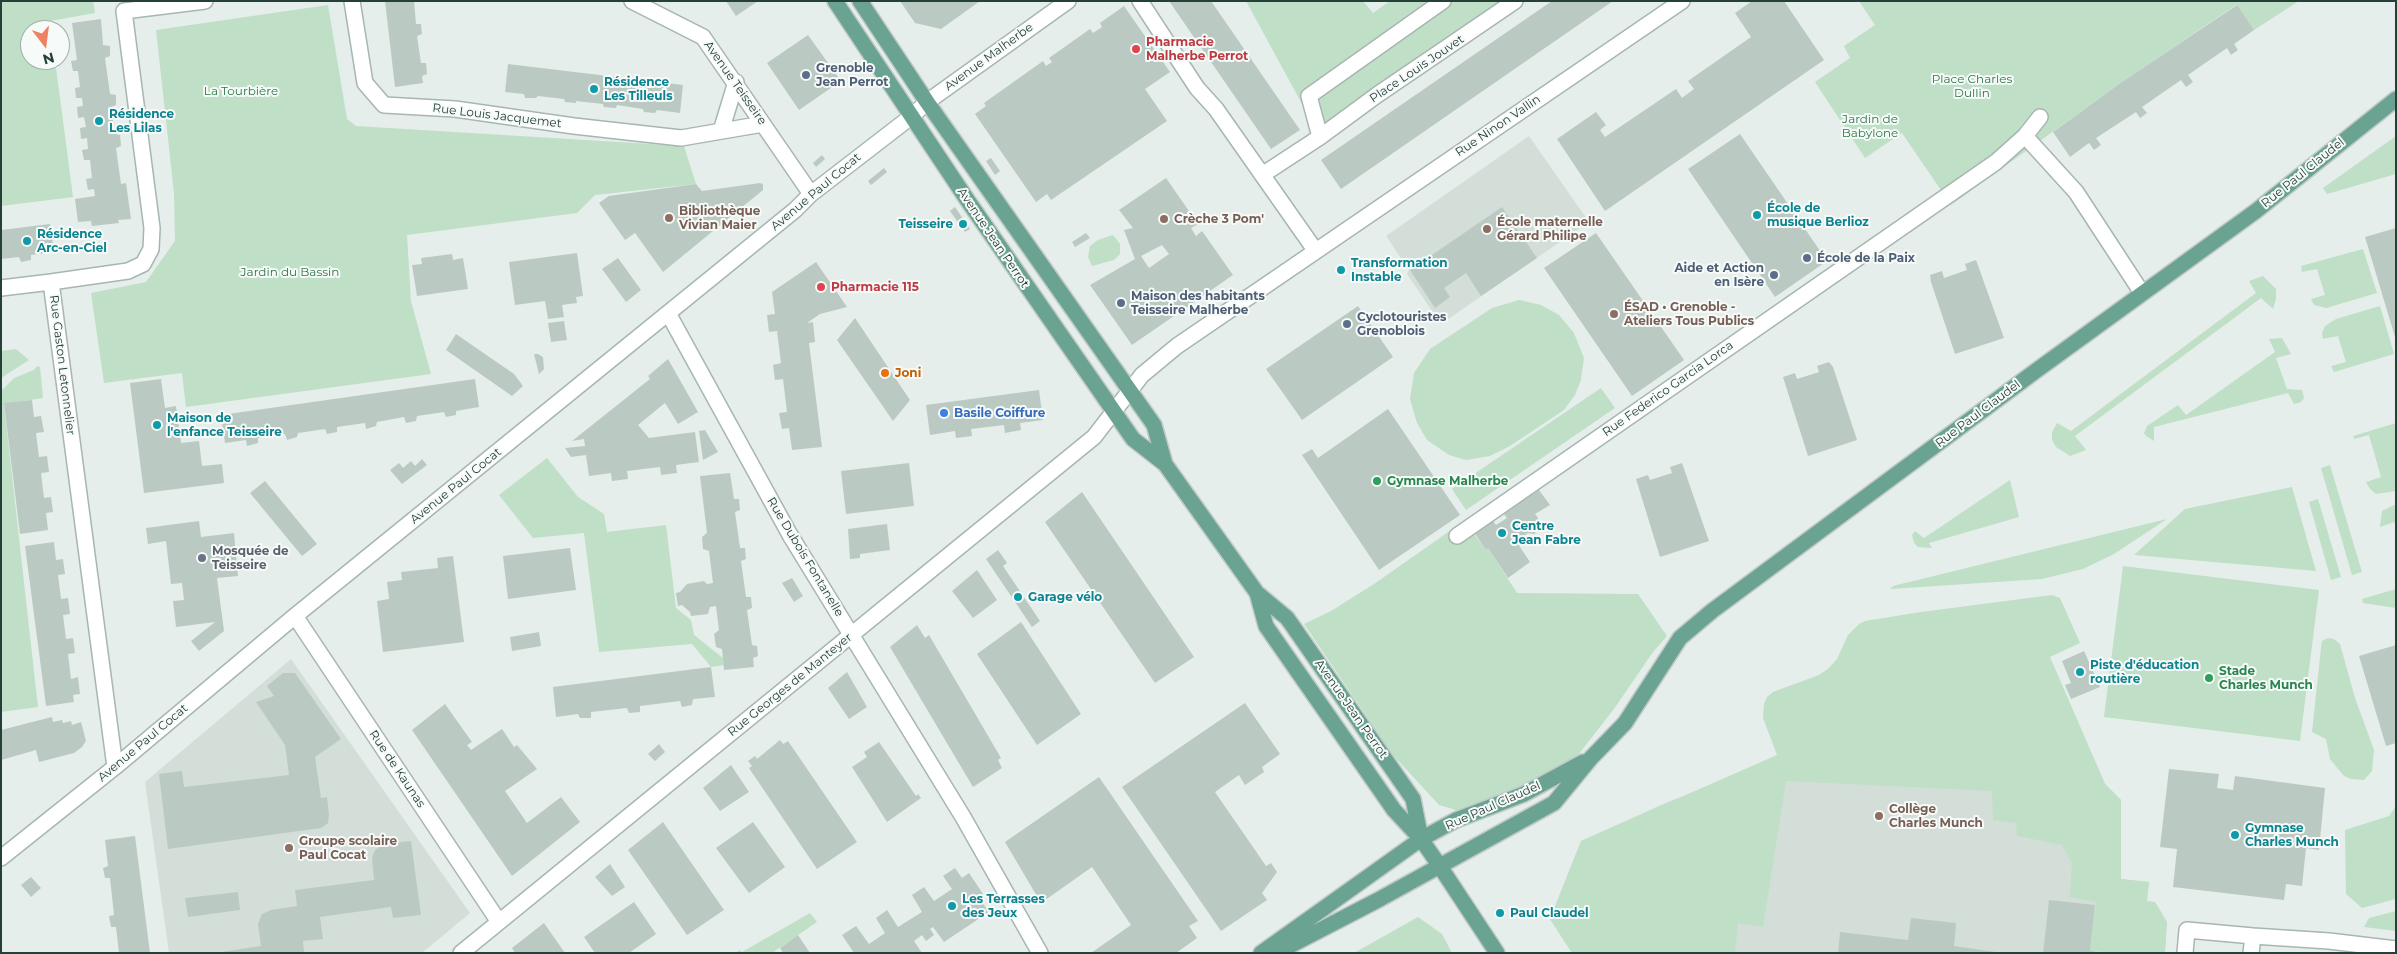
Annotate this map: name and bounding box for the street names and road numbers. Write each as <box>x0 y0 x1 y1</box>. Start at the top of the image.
street label: Avenue Malherbe <box>942 20 1036 94</box>
street label: Place Louis Jouvet <box>1367 32 1467 106</box>
street label: Avenue Teisseire <box>701 38 769 128</box>
street label: Rue Ninon Vallin <box>1453 92 1543 160</box>
street label: Rue Louis Jacquemet <box>432 101 562 131</box>
street label: Rue Paul Claudel <box>2259 135 2347 211</box>
street label: Avenue Paul Cocat <box>768 150 864 234</box>
street label: Avenue Jean Perrot <box>954 185 1032 291</box>
street label: Rue Gaston Letonnelier <box>46 294 78 436</box>
street label: Rue Federico Garcia Lorca <box>1600 338 1736 440</box>
street label: Rue Paul Claudel <box>1933 377 2023 451</box>
street label: Avenue Paul Cocat <box>408 445 504 527</box>
street label: Rue Dubois Fontanelle <box>764 495 846 619</box>
street label: Rue Georges de Manteyer <box>725 630 855 740</box>
street label: Avenue Jean Perrot <box>1311 657 1391 761</box>
street label: Avenue Paul Cocat <box>95 701 191 785</box>
street label: Rue de Kaunas <box>366 728 428 810</box>
street label: Rue Paul Claudel <box>1443 779 1543 833</box>

